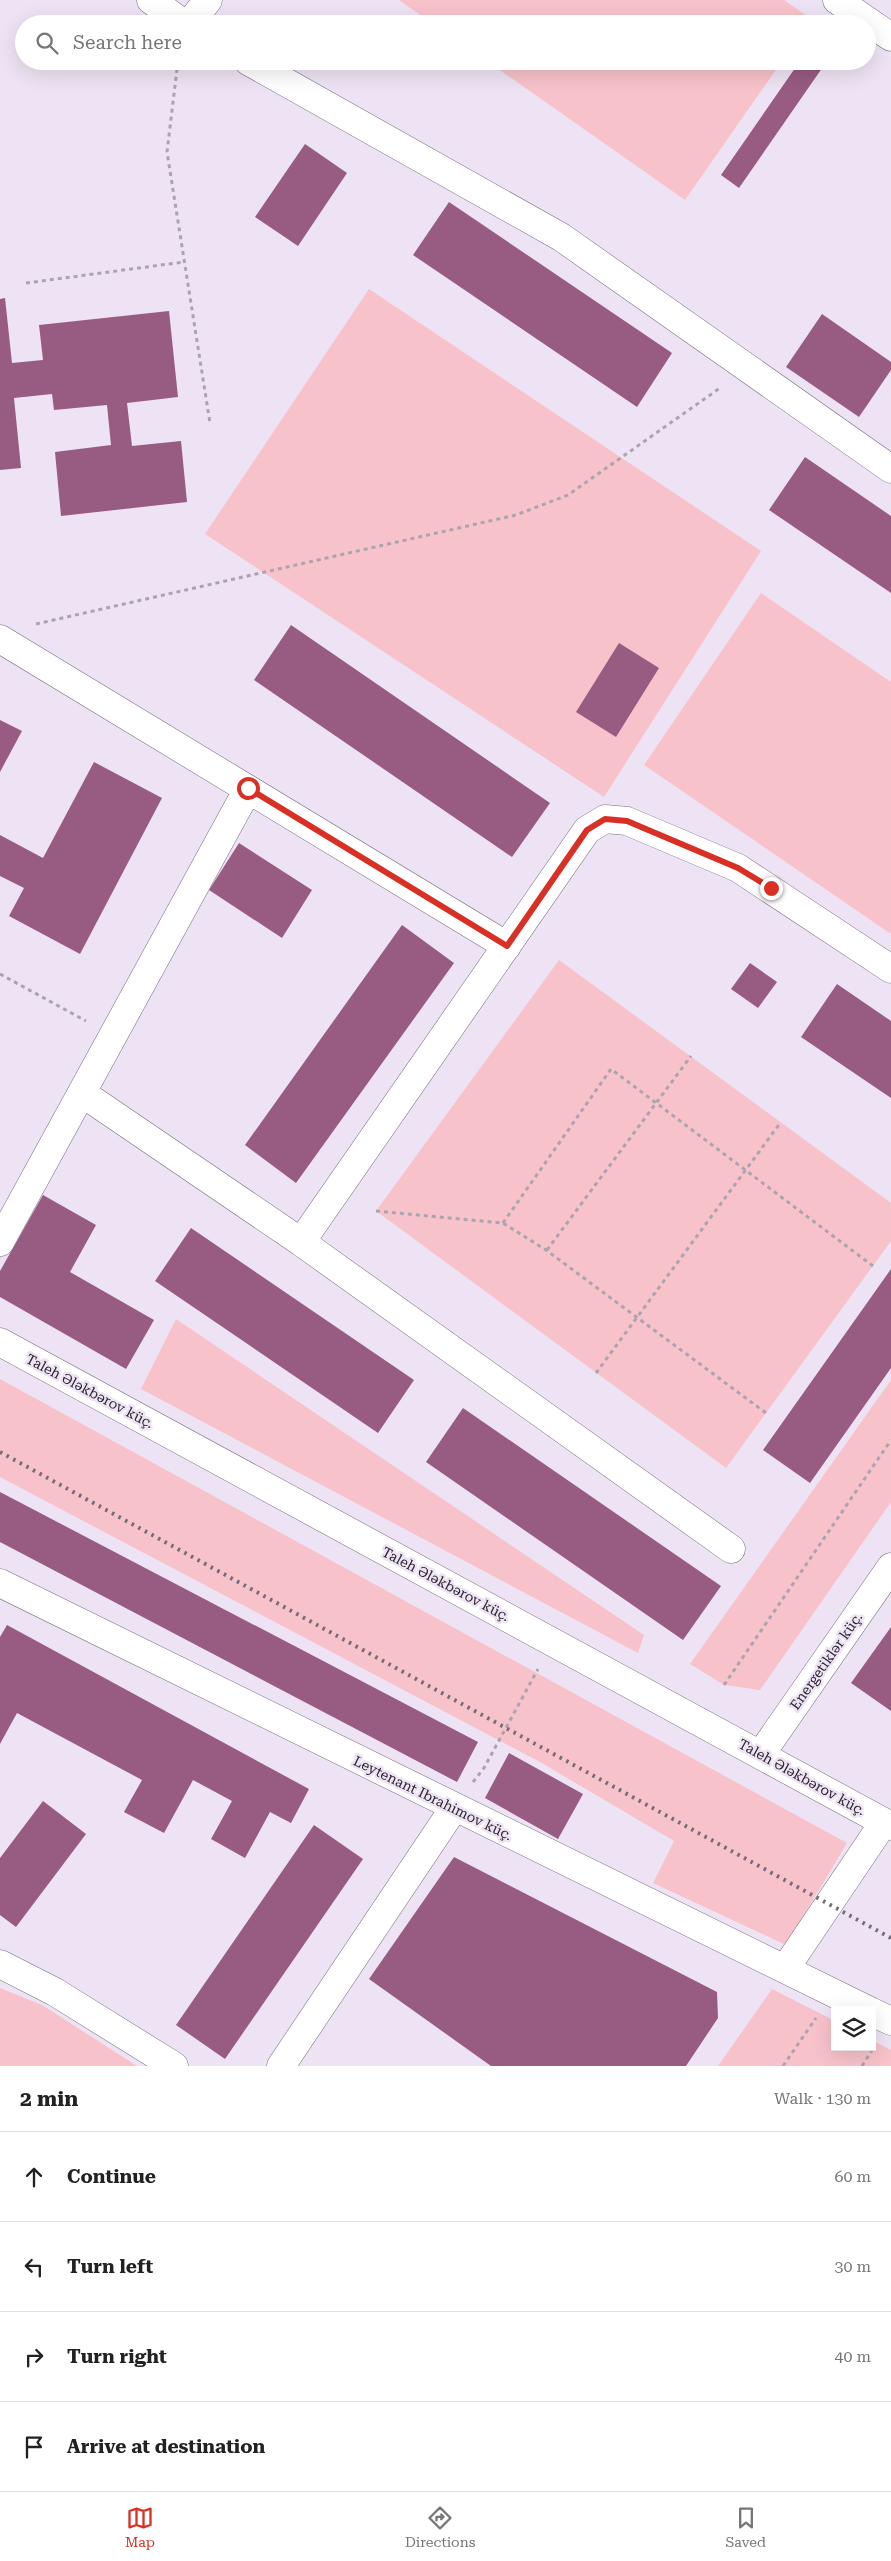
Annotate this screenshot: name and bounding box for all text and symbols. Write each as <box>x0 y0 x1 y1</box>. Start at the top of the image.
search box <box>15 15 876 70</box>
icon: search <box>33 29 61 57</box>
text: Search here <box>73 31 182 54</box>
route start <box>237 777 260 800</box>
route end <box>760 877 783 900</box>
street label: Taleh Ələkbərov küç. <box>23 1351 157 1431</box>
street label: Taleh Ələkbərov küç. <box>379 1544 513 1624</box>
street label: Energetiklər küç. <box>787 1609 865 1713</box>
street label: Taleh Ələkbərov küç. <box>736 1736 868 1818</box>
street label: Leytenant Ibrahimov küç. <box>351 1753 515 1843</box>
map controls <box>831 2006 876 2051</box>
button: layers <box>831 2006 876 2051</box>
text: 2 min <box>20 2087 78 2111</box>
text: Walk · 130 m <box>774 2089 871 2108</box>
icon: ahead <box>20 2163 48 2191</box>
text: Continue <box>67 2165 156 2188</box>
text: 60 m <box>834 2167 871 2186</box>
icon: left <box>20 2253 48 2281</box>
text: Turn left <box>67 2255 153 2278</box>
text: 30 m <box>834 2257 871 2276</box>
icon: right <box>20 2343 48 2371</box>
text: Turn right <box>67 2345 167 2368</box>
text: 40 m <box>834 2347 871 2366</box>
icon: arrive <box>20 2433 48 2461</box>
text: Arrive at destination <box>67 2435 265 2458</box>
tab: Map <box>125 2504 155 2550</box>
tab: Directions <box>405 2504 475 2550</box>
tab: Saved <box>725 2504 766 2550</box>

